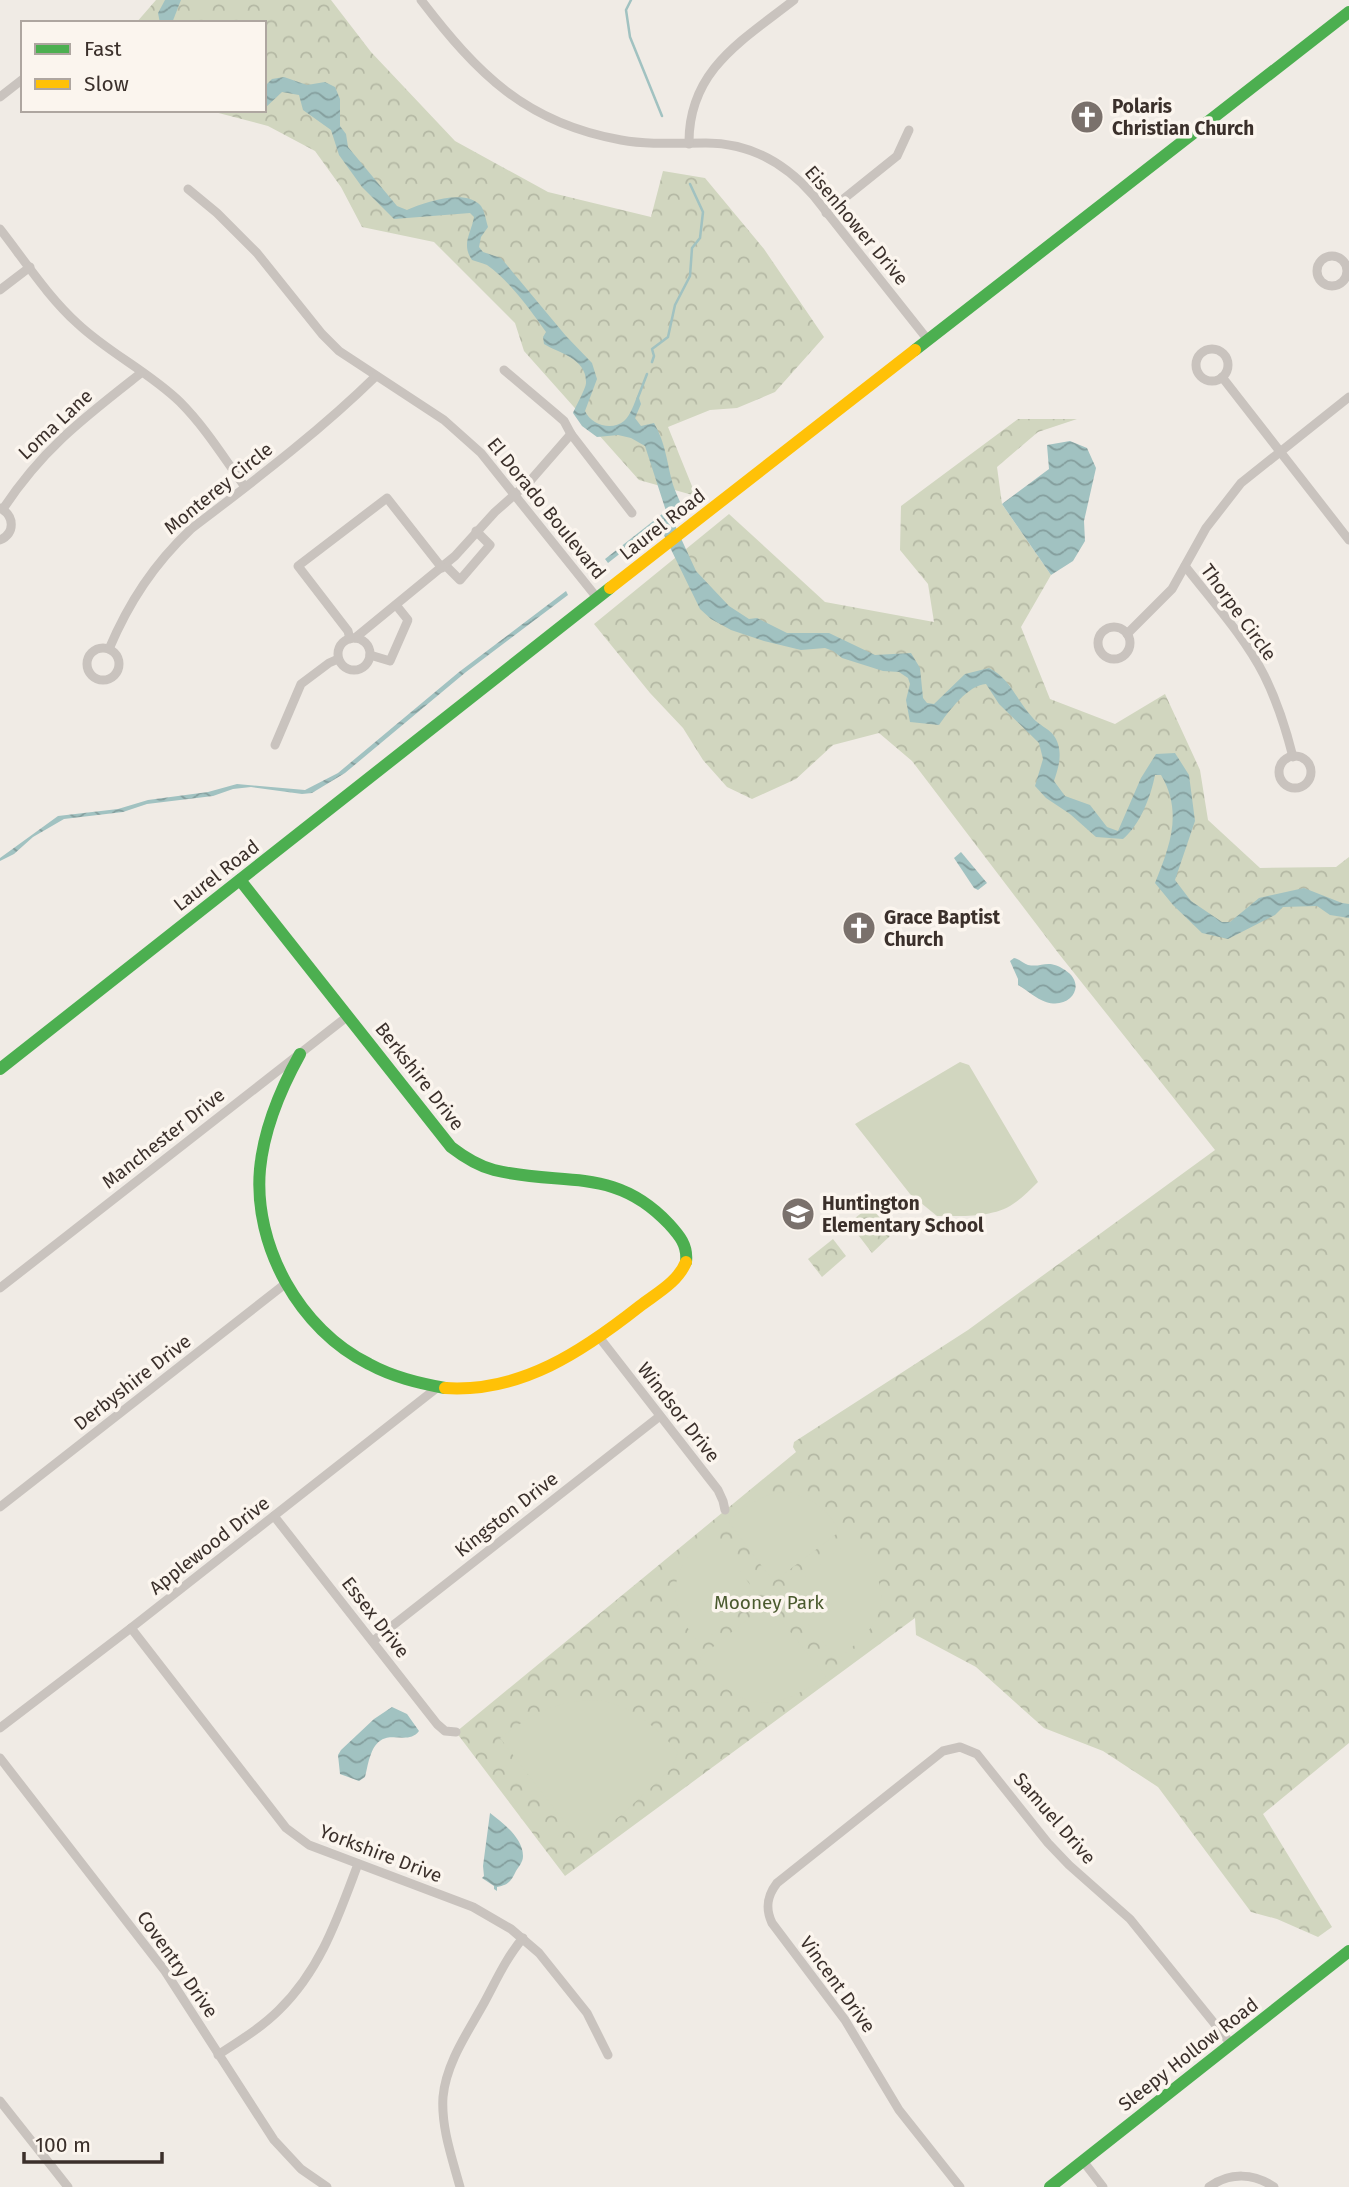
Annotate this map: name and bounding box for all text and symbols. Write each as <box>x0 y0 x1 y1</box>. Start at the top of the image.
legend <box>21 21 266 112</box>
text: Fast <box>84 36 122 62</box>
text: Slow <box>84 71 129 97</box>
place label: Polaris Christian Church <box>1112 95 1254 140</box>
church icon: Polaris Christian Church <box>1068 98 1106 136</box>
street label: Eisenhower Drive <box>800 161 913 290</box>
street label: Loma Lane <box>14 384 97 464</box>
street label: El Dorado Boulevard <box>482 433 611 584</box>
street label: Monterey Circle <box>159 438 277 539</box>
street label: Laurel Road <box>615 484 710 565</box>
street label: Thorpe Circle <box>1196 560 1281 665</box>
street label: Laurel Road <box>169 835 264 916</box>
place label: Grace Baptist Church <box>884 906 1001 951</box>
church icon: Grace Baptist Church <box>840 909 878 947</box>
street label: Berkshire Drive <box>370 1018 469 1135</box>
street label: Manchester Drive <box>97 1083 229 1193</box>
place label: Huntington Elementary School <box>822 1192 984 1237</box>
school or university icon: Huntington Elementary School <box>779 1195 817 1233</box>
street label: Derbyshire Drive <box>69 1329 196 1435</box>
street label: Windsor Drive <box>632 1358 725 1467</box>
street label: Kingston Drive <box>450 1467 563 1562</box>
street label: Applewood Drive <box>145 1491 274 1599</box>
street label: Essex Drive <box>337 1572 414 1662</box>
park label: Mooney Park <box>714 1591 824 1614</box>
street label: Samuel Drive <box>1009 1768 1101 1869</box>
street label: Yorkshire Drive <box>316 1820 445 1887</box>
street label: Coventry Drive <box>132 1906 223 2022</box>
street label: Vincent Drive <box>795 1932 880 2037</box>
street label: Sleepy Hollow Road <box>1114 1993 1263 2116</box>
scale bar <box>24 2120 163 2164</box>
text: 100 m <box>35 2132 91 2158</box>

